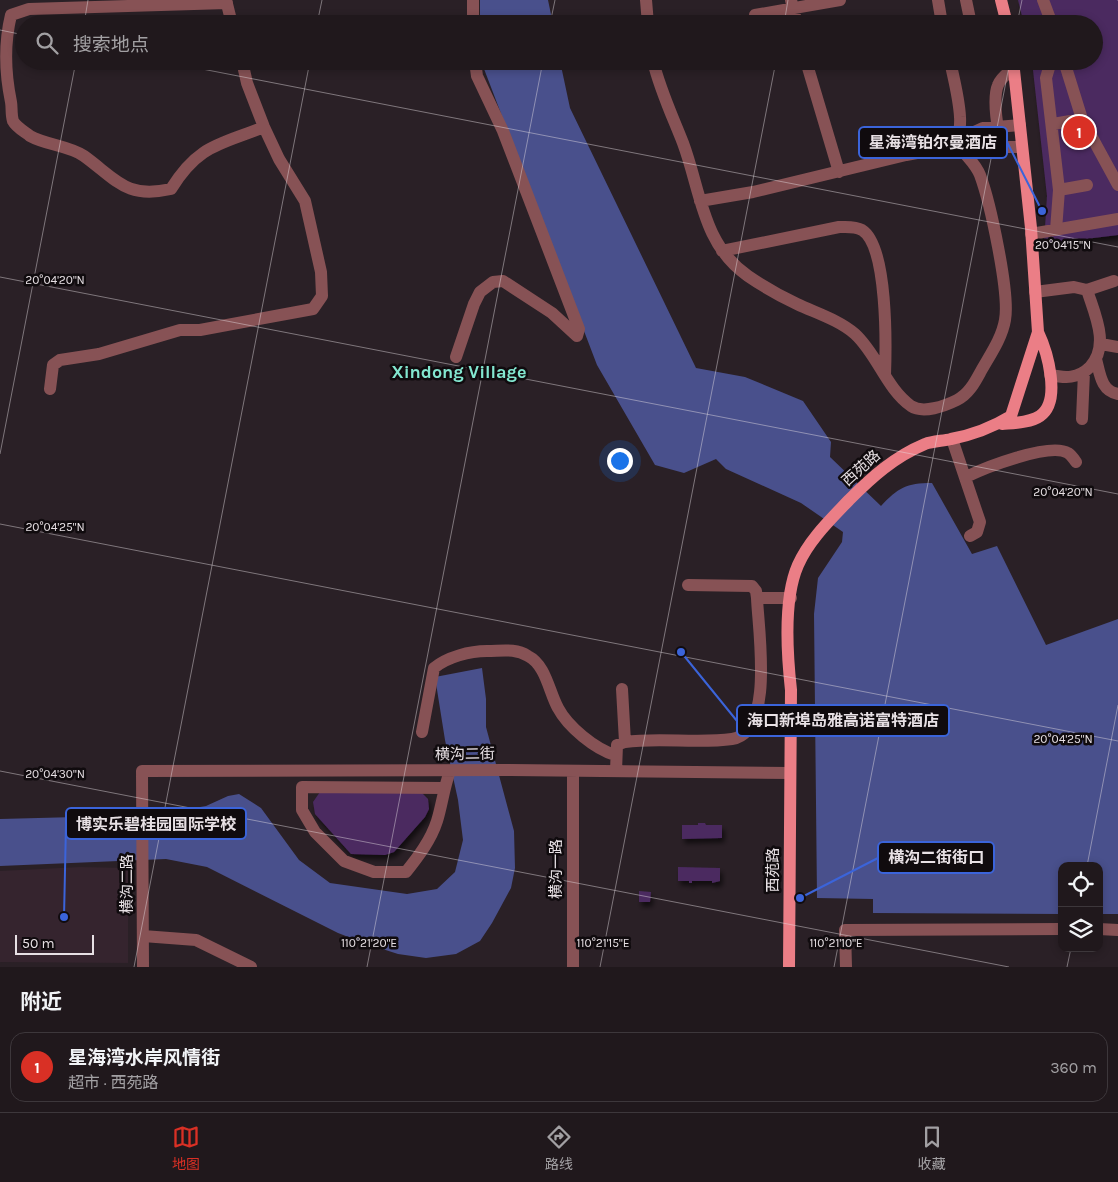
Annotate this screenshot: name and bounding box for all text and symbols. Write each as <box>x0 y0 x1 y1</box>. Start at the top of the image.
search box <box>15 15 1103 70</box>
icon: search <box>33 29 61 57</box>
text: 搜索地点 <box>73 34 149 56</box>
pin: 1 <box>1063 113 1095 151</box>
callout: 星海湾铂尔曼酒店 <box>859 127 1007 158</box>
text: 星海湾铂尔曼酒店 <box>869 133 997 152</box>
text: 20°04'15"N <box>1035 238 1091 252</box>
text: 20°04'20"N <box>25 273 85 287</box>
district label: Xindong Village <box>391 361 527 383</box>
street label: 西苑路 <box>838 446 884 490</box>
your location <box>607 448 633 474</box>
text: 20°04'20"N <box>1033 485 1093 499</box>
text: 20°04'25"N <box>25 520 85 534</box>
callout: 海口新埠岛雅高诺富特酒店 <box>737 705 949 736</box>
text: 海口新埠岛雅高诺富特酒店 <box>747 711 939 730</box>
text: 20°04'25"N <box>1033 732 1093 746</box>
street label: 横沟二街 <box>435 744 495 764</box>
text: 20°04'30"N <box>25 767 85 781</box>
callout: 博实乐碧桂园国际学校 <box>66 808 246 839</box>
text: 博实乐碧桂园国际学校 <box>76 815 237 834</box>
street label: 横沟一路 <box>547 839 565 899</box>
callout: 横沟二街街口 <box>878 842 994 873</box>
street label: 西苑路 <box>764 847 782 893</box>
text: 横沟二街街口 <box>888 848 984 867</box>
street label: 横沟二路 <box>118 854 136 914</box>
map controls <box>1058 862 1103 952</box>
button: locate <box>1058 862 1103 907</box>
button: layers <box>1058 907 1103 952</box>
scale bar <box>15 932 94 955</box>
text: 50 m <box>22 935 55 952</box>
text: 110°21'20"E <box>341 936 397 950</box>
text: 110°21'15"E <box>577 936 629 950</box>
text: 110°21'10"E <box>809 936 863 950</box>
text: 附近 <box>20 990 62 1014</box>
text: 星海湾水岸风情街 <box>68 1047 220 1069</box>
text: 1 <box>34 1058 40 1077</box>
text: 360 m <box>1050 1058 1097 1077</box>
text: 超市 · 西苑路 <box>68 1073 158 1092</box>
tab: 地图 <box>172 1123 200 1173</box>
tab: 路线 <box>545 1123 573 1173</box>
tab: 收藏 <box>918 1123 946 1173</box>

